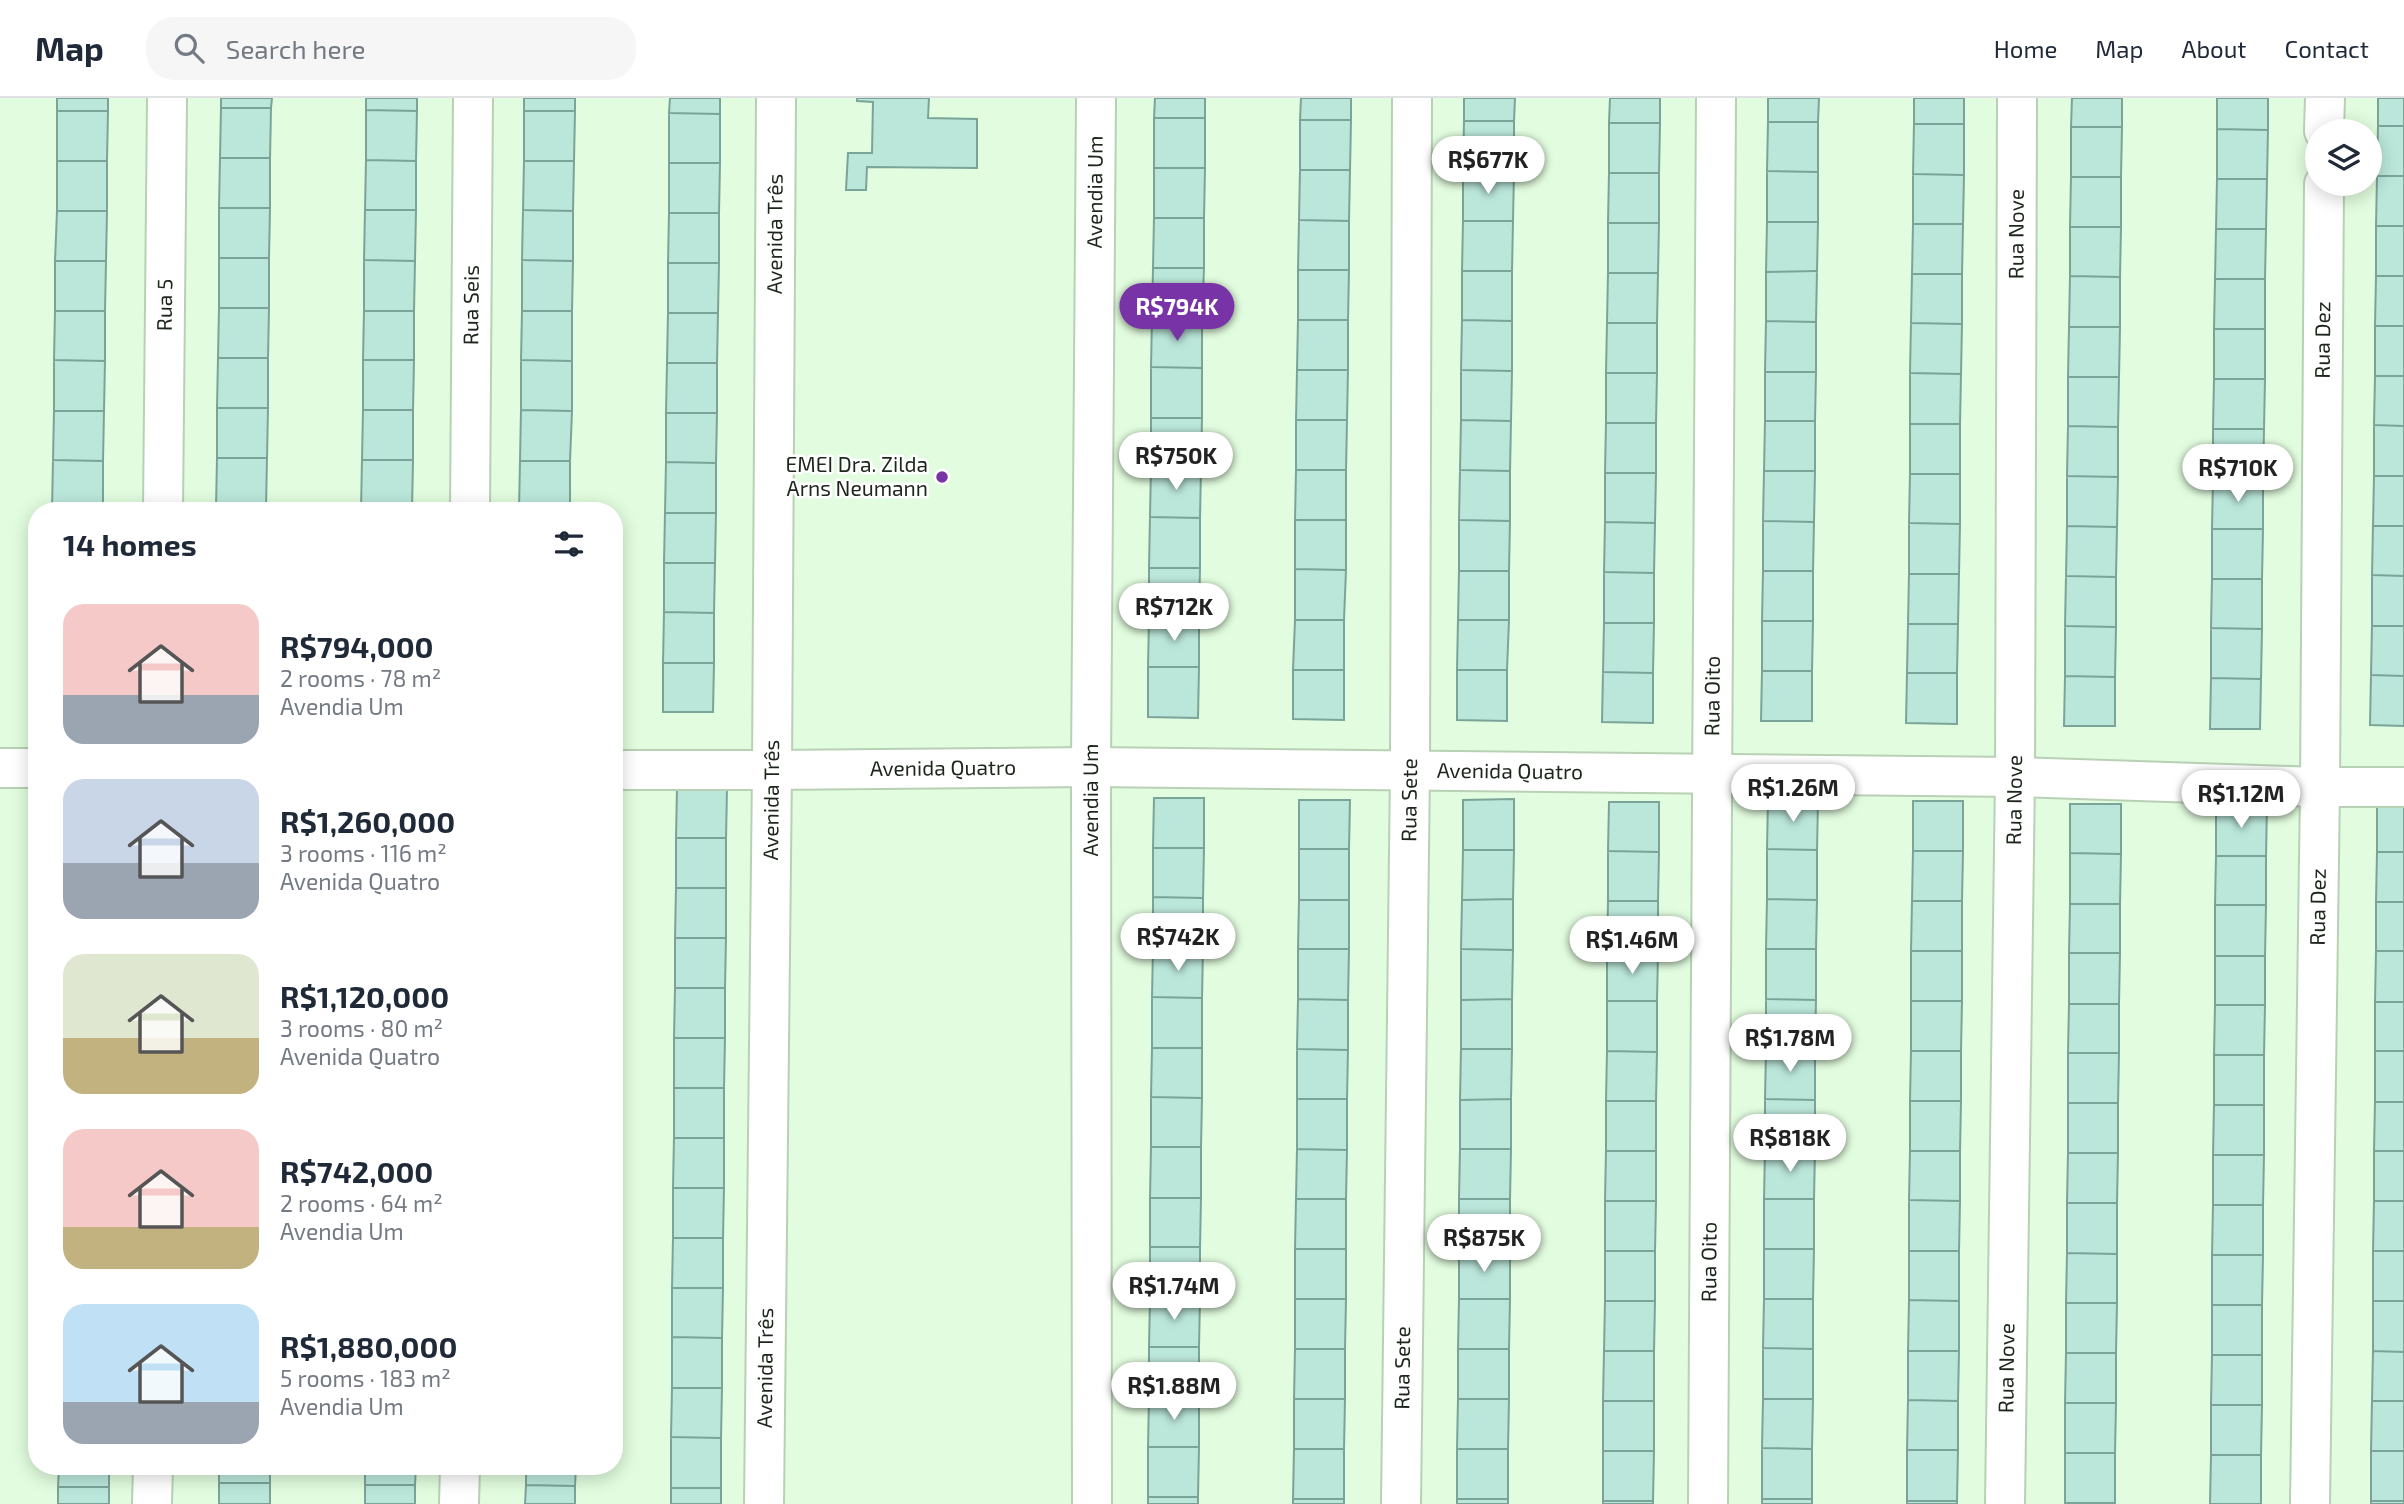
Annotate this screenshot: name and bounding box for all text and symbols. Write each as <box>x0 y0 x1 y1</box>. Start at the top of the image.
search box <box>146 17 636 80</box>
text: Map <box>35 28 104 68</box>
icon: search <box>170 29 208 67</box>
text: Search here <box>226 33 365 64</box>
text: Home <box>1994 34 2057 63</box>
text: Map <box>2095 34 2143 63</box>
text: About <box>2181 34 2247 63</box>
text: Contact <box>2285 34 2369 63</box>
map controls <box>2305 119 2382 196</box>
button: layers <box>2305 119 2382 196</box>
street label: Avendia Um <box>1081 135 1107 249</box>
pin: R$677K <box>1431 136 1545 196</box>
text: R$677K <box>1448 145 1528 173</box>
street label: Avenida Três <box>761 174 787 294</box>
street label: Rua Nove <box>2002 189 2028 279</box>
street label: Rua Seis <box>457 265 483 345</box>
street label: Rua 5 <box>151 279 176 331</box>
pin: R$794K <box>1120 284 1234 343</box>
text: R$794K <box>1135 292 1219 320</box>
street label: Rua Dez <box>2309 301 2334 379</box>
pin: R$750K <box>1119 432 1233 492</box>
text: R$750K <box>1135 441 1217 469</box>
pin: R$710K <box>2181 444 2295 504</box>
place label: EMEI Dra. Zilda Arns Neumann <box>786 451 928 500</box>
text: R$710K <box>2198 453 2278 481</box>
marker: EMEI Dra. Zilda Arns Neumann <box>934 469 950 485</box>
icon: filters <box>550 525 588 563</box>
text: 14 homes <box>63 526 197 562</box>
pin: R$712K <box>1117 584 1231 643</box>
text: R$712K <box>1135 592 1213 620</box>
text: R$794,000 <box>280 628 434 664</box>
icon: home <box>119 632 203 716</box>
street label: Rua Oito <box>1698 656 1724 736</box>
text: 2 rooms · 78 m² <box>280 664 441 692</box>
text: Avendia Um <box>280 692 404 720</box>
street label: Avenida Três <box>757 740 783 860</box>
street label: Avendia Um <box>1077 743 1102 857</box>
street label: Avenida Quatro <box>870 754 1016 780</box>
street label: Rua Nove <box>2000 755 2026 845</box>
street label: Avenida Quatro <box>1437 757 1583 784</box>
street label: Rua Sete <box>1395 758 1421 842</box>
pin: R$1.26M <box>1728 764 1858 824</box>
pin: R$1.12M <box>2176 770 2306 830</box>
text: R$1.26M <box>1747 773 1839 801</box>
text: R$1.12M <box>2197 779 2285 807</box>
text: R$1,260,000 <box>280 803 455 839</box>
icon: home <box>119 807 203 891</box>
text: 3 rooms · 116 m² <box>280 839 447 867</box>
text: Avenida Quatro <box>280 867 440 895</box>
street label: Rua Dez <box>2304 868 2330 946</box>
pin: R$742K <box>1121 914 1235 973</box>
pin: R$1.46M <box>1567 916 1697 976</box>
text: R$742K <box>1137 922 1219 950</box>
text: R$1.46M <box>1586 925 1678 953</box>
text: R$1,120,000 <box>280 978 449 1014</box>
icon: home <box>119 982 203 1066</box>
text: 3 rooms · 80 m² <box>280 1014 443 1042</box>
pin: R$1.78M <box>1725 1014 1855 1074</box>
text: R$1.78M <box>1745 1023 1835 1051</box>
text: Avenida Quatro <box>280 1042 440 1070</box>
pin: R$818K <box>1733 1114 1847 1174</box>
text: R$818K <box>1749 1123 1831 1151</box>
text: R$742,000 <box>280 1153 433 1189</box>
icon: home <box>119 1157 203 1241</box>
text: 2 rooms · 64 m² <box>280 1189 443 1217</box>
pin: R$875K <box>1427 1214 1541 1274</box>
text: Avendia Um <box>280 1217 404 1245</box>
street label: Rua Oito <box>1695 1222 1721 1302</box>
text: R$875K <box>1443 1223 1525 1251</box>
pin: R$1.74M <box>1109 1262 1239 1322</box>
text: R$1.74M <box>1129 1271 1219 1299</box>
street label: Avenida Três <box>751 1308 777 1428</box>
street label: Rua Nove <box>1992 1323 2018 1413</box>
street label: Rua Sete <box>1388 1326 1414 1410</box>
text: R$1,880,000 <box>280 1328 457 1364</box>
icon: home <box>119 1332 203 1416</box>
pin: R$1.88M <box>1109 1362 1239 1422</box>
text: 5 rooms · 183 m² <box>280 1364 451 1392</box>
text: R$1.88M <box>1127 1371 1221 1399</box>
text: Avendia Um <box>280 1392 404 1420</box>

